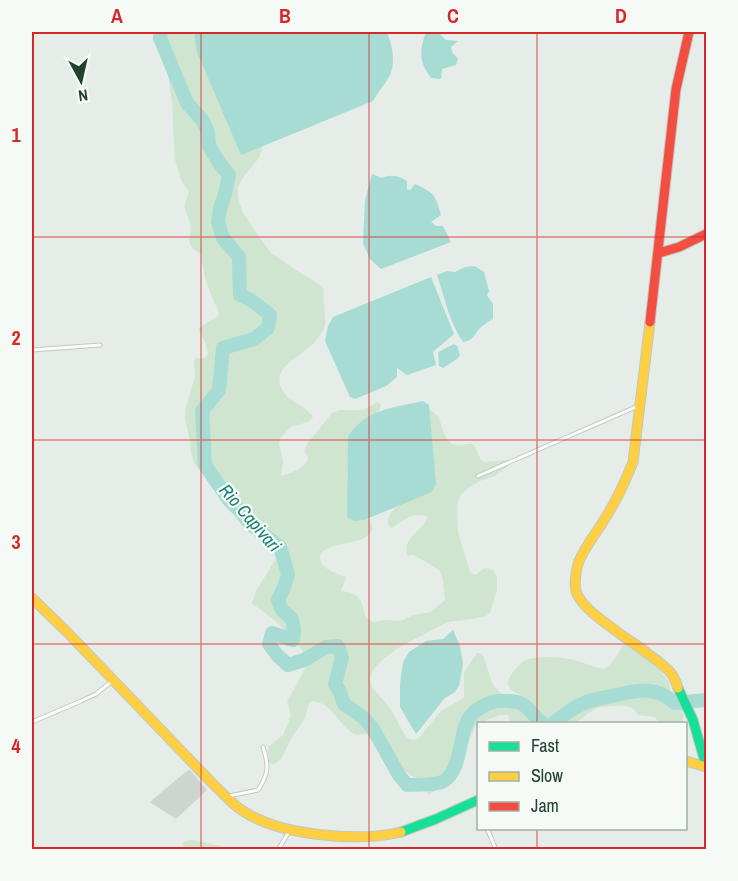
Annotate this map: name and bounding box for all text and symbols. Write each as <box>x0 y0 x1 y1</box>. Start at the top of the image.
text: A <box>111 2 123 29</box>
text: B <box>279 2 291 29</box>
text: C <box>447 2 459 29</box>
text: D <box>615 2 627 29</box>
north arrow <box>51 51 111 111</box>
text: N <box>77 84 89 107</box>
text: 1 <box>11 121 21 148</box>
text: 2 <box>11 324 21 351</box>
water label: Rio Capivari <box>214 478 287 557</box>
text: 3 <box>11 528 21 555</box>
legend <box>477 722 687 830</box>
text: 4 <box>11 732 21 759</box>
text: Fast <box>531 733 559 758</box>
text: Slow <box>531 763 563 788</box>
text: Jam <box>531 793 559 818</box>

